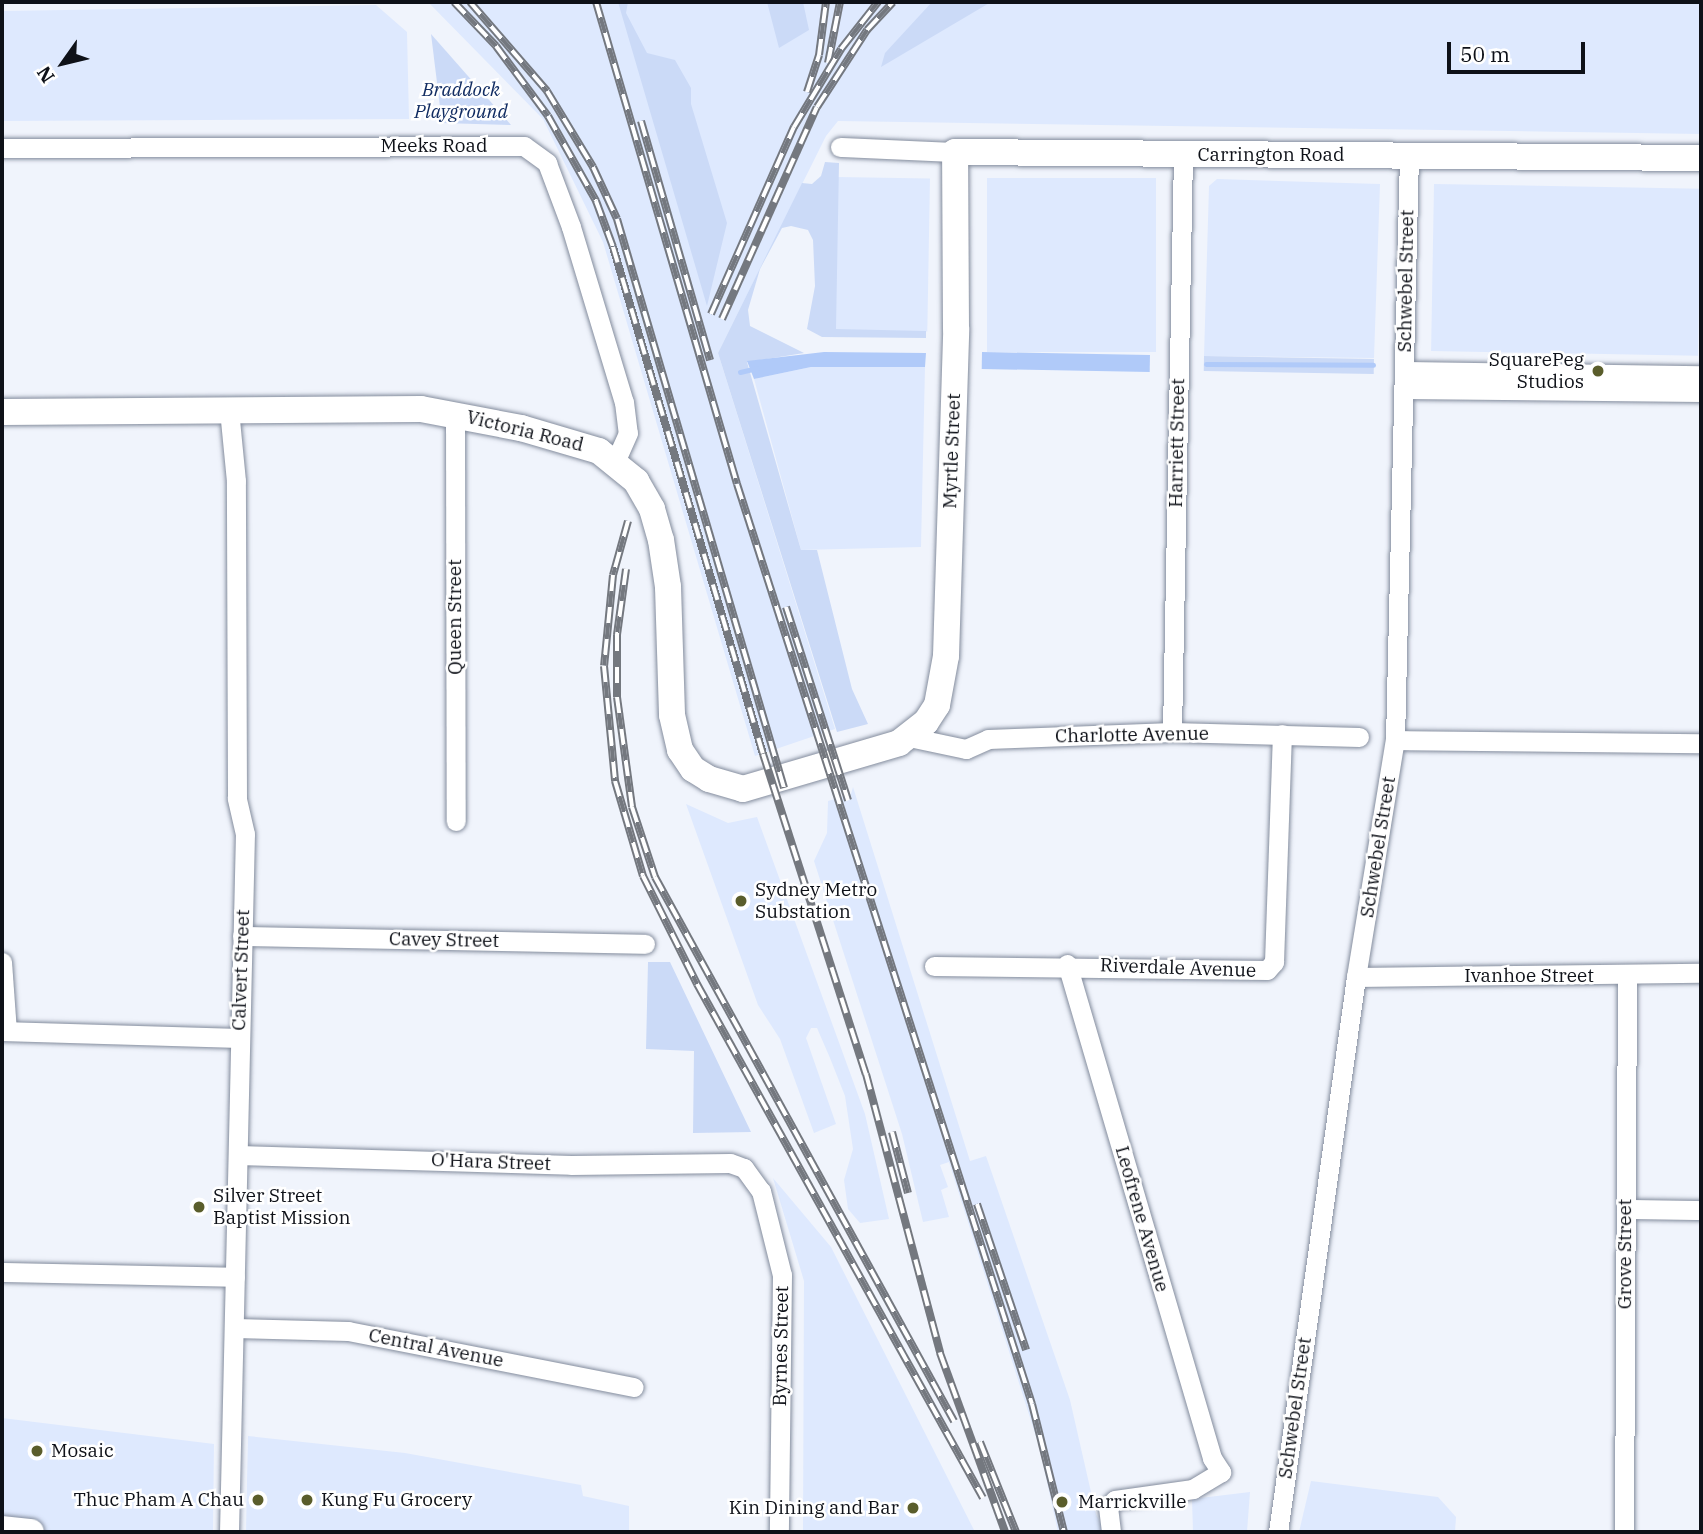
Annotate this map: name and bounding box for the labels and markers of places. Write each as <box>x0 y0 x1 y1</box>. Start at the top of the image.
place label: SquarePeg Studios <box>1489 349 1584 393</box>
marker: SquarePeg Studios <box>1590 363 1606 379</box>
place label: Sydney Metro Substation <box>755 879 877 923</box>
marker: Sydney Metro Substation <box>733 893 749 909</box>
place label: Silver Street Baptist Mission <box>213 1185 351 1229</box>
marker: Silver Street Baptist Mission <box>191 1199 207 1215</box>
place label: Mosaic <box>51 1440 114 1462</box>
marker: Mosaic <box>29 1443 45 1459</box>
place label: Thuc Pham A Chau <box>73 1489 244 1511</box>
place label: Kung Fu Grocery <box>321 1489 472 1511</box>
place label: Marrickville <box>1078 1491 1186 1513</box>
marker: Thuc Pham A Chau <box>250 1492 266 1508</box>
marker: Kung Fu Grocery <box>299 1492 315 1508</box>
marker: Marrickville <box>1052 1492 1072 1512</box>
place label: Kin Dining and Bar <box>729 1497 899 1519</box>
marker: Kin Dining and Bar <box>905 1500 921 1516</box>

